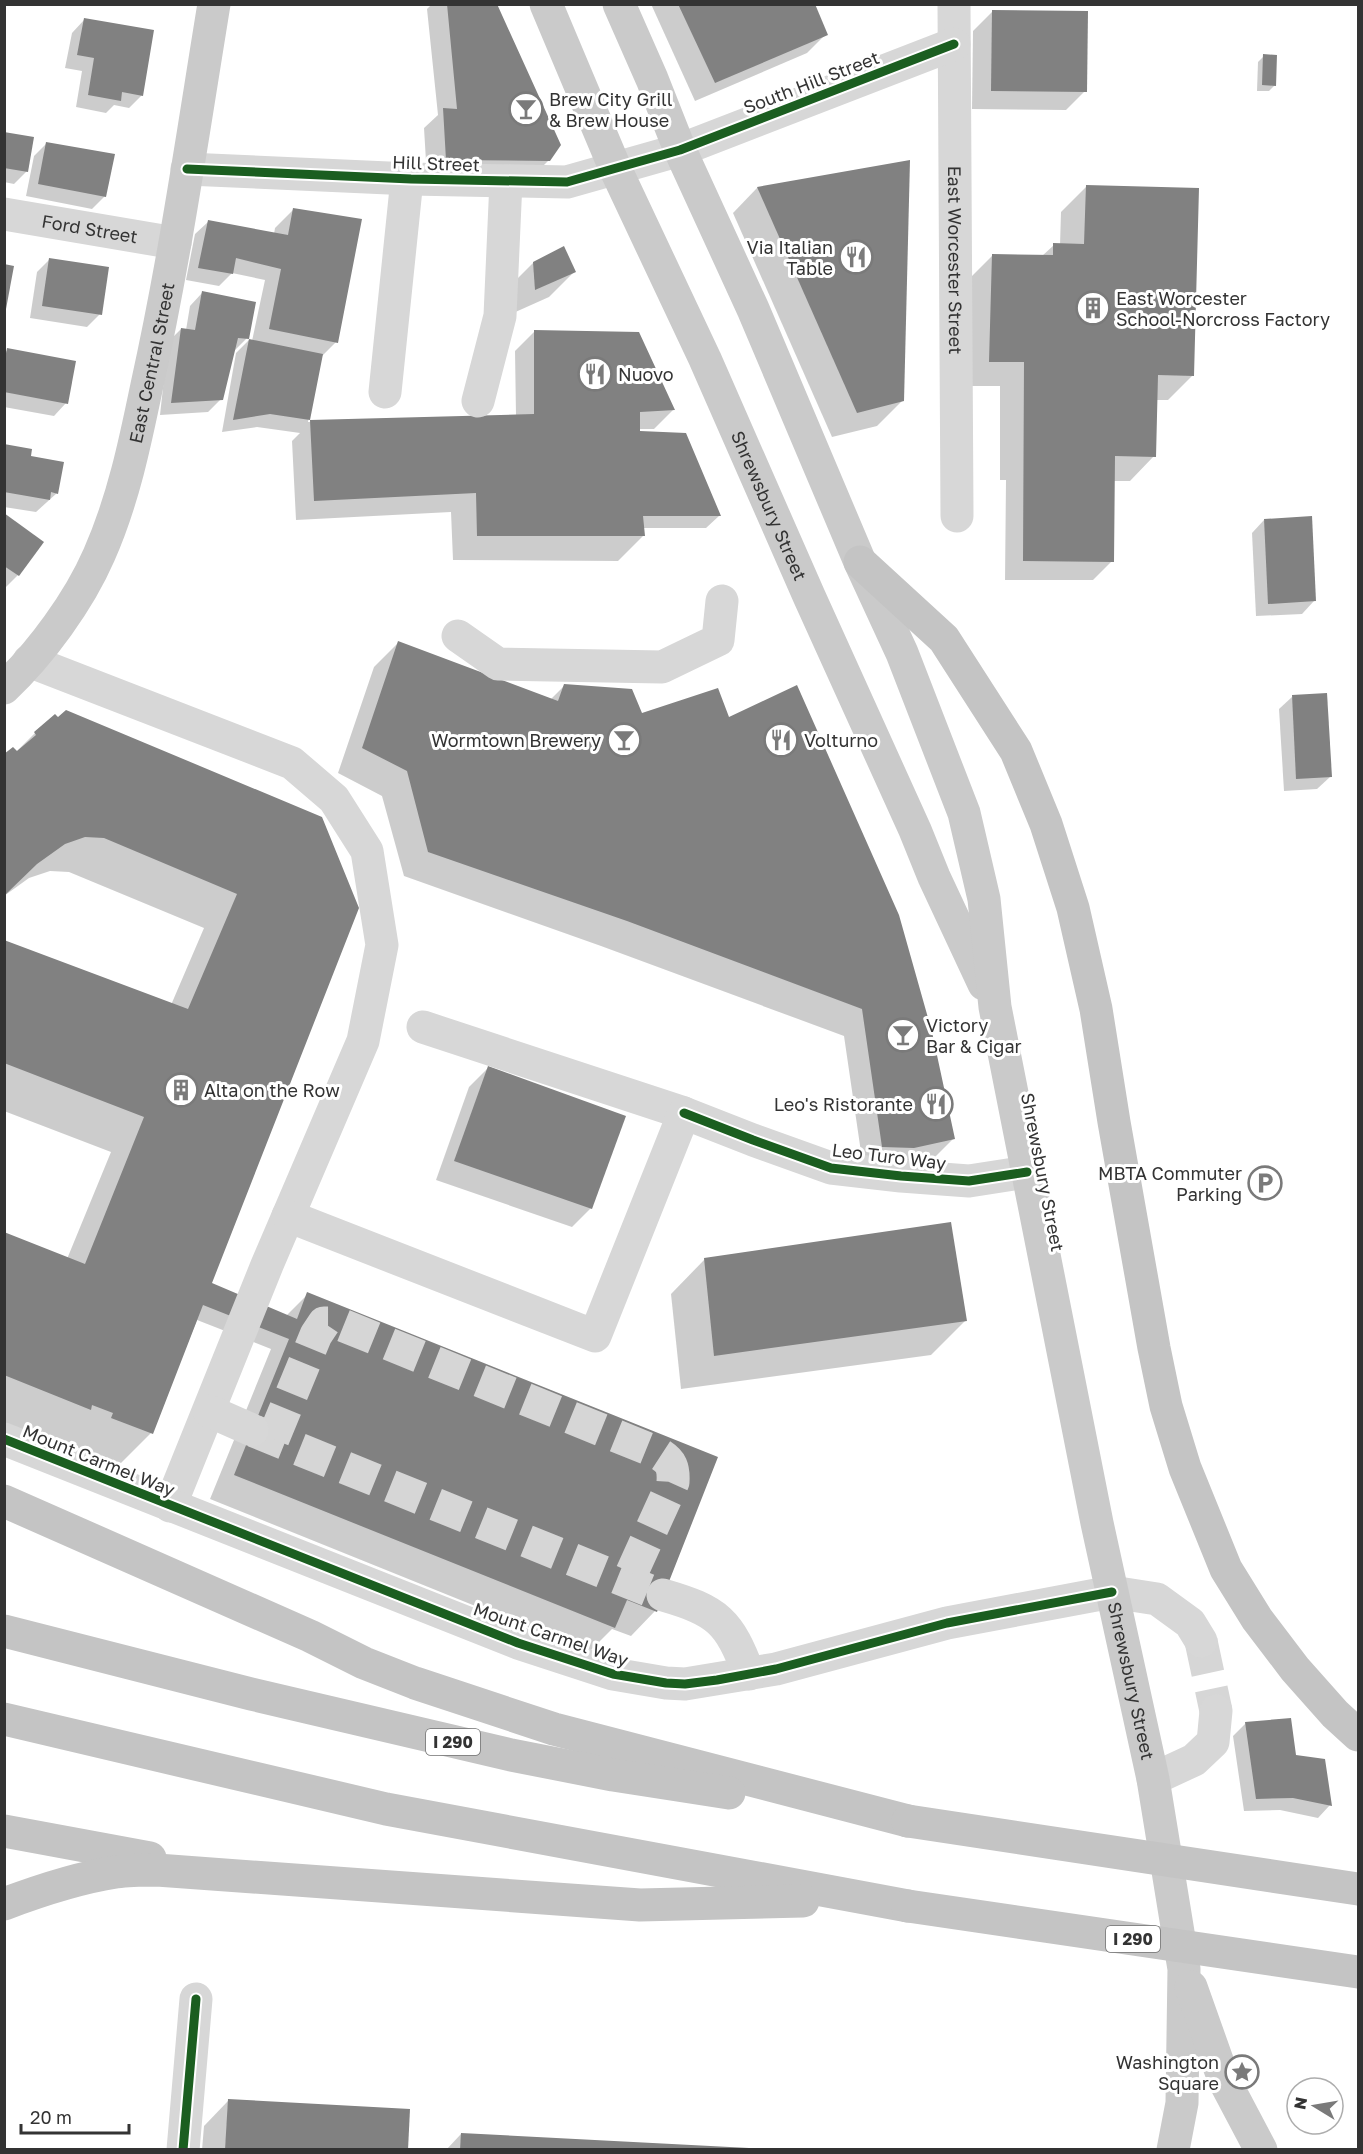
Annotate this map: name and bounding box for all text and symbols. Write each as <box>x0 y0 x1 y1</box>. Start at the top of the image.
street label: South Hill Street <box>740 46 882 118</box>
place label: Brew City Grill & Brew House <box>549 88 673 131</box>
bar icon: Brew City Grill & Brew House <box>508 91 544 127</box>
street label: Hill Street <box>392 150 480 176</box>
street label: East Worcester Street <box>944 166 967 354</box>
street label: Ford Street <box>40 210 139 248</box>
place label: Via Italian Table <box>747 236 833 279</box>
restaurant icon: Via Italian Table <box>838 239 874 275</box>
street label: East Central Street <box>124 281 179 445</box>
place label: East Worcester School-Norcross Factory <box>1116 287 1330 330</box>
building icon: East Worcester School-Norcross Factory <box>1075 290 1111 326</box>
restaurant icon: Nuovo <box>577 356 613 392</box>
place label: Nuovo <box>618 363 674 385</box>
street label: Shrewsbury Street <box>727 427 812 584</box>
bar icon: Wormtown Brewery <box>606 722 642 758</box>
restaurant icon: Volturno <box>763 722 799 758</box>
place label: Wormtown Brewery <box>431 729 601 751</box>
place label: Volturno <box>804 729 878 751</box>
place label: Victory Bar & Cigar <box>926 1014 1022 1057</box>
bar icon: Victory Bar & Cigar <box>885 1017 921 1053</box>
building icon: Alta on the Row <box>163 1072 199 1108</box>
place label: Alta on the Row <box>204 1079 340 1101</box>
restaurant icon: Leo's Ristorante <box>918 1086 954 1122</box>
street label: Shrewsbury Street <box>1017 1091 1069 1253</box>
place label: Leo's Ristorante <box>774 1093 913 1115</box>
street label: Leo Turo Way <box>831 1138 947 1174</box>
place label: MBTA Commuter Parking <box>1098 1162 1242 1205</box>
parking icon: MBTA Commuter Parking <box>1247 1165 1283 1201</box>
street label: Mount Carmel Way <box>20 1419 178 1501</box>
street label: Mount Carmel Way <box>471 1597 631 1671</box>
street label: Shrewsbury Street <box>1104 1600 1159 1762</box>
road number: I 290 <box>426 1729 480 1755</box>
road number: I 290 <box>1106 1926 1160 1952</box>
place label: Washington Square <box>1116 2051 1219 2094</box>
place icon: Washington Square <box>1224 2054 1260 2090</box>
north arrow <box>1285 2076 1345 2136</box>
text: N <box>1289 2095 1311 2111</box>
scale bar <box>21 2097 129 2135</box>
text: 20 m <box>30 2106 72 2128</box>

